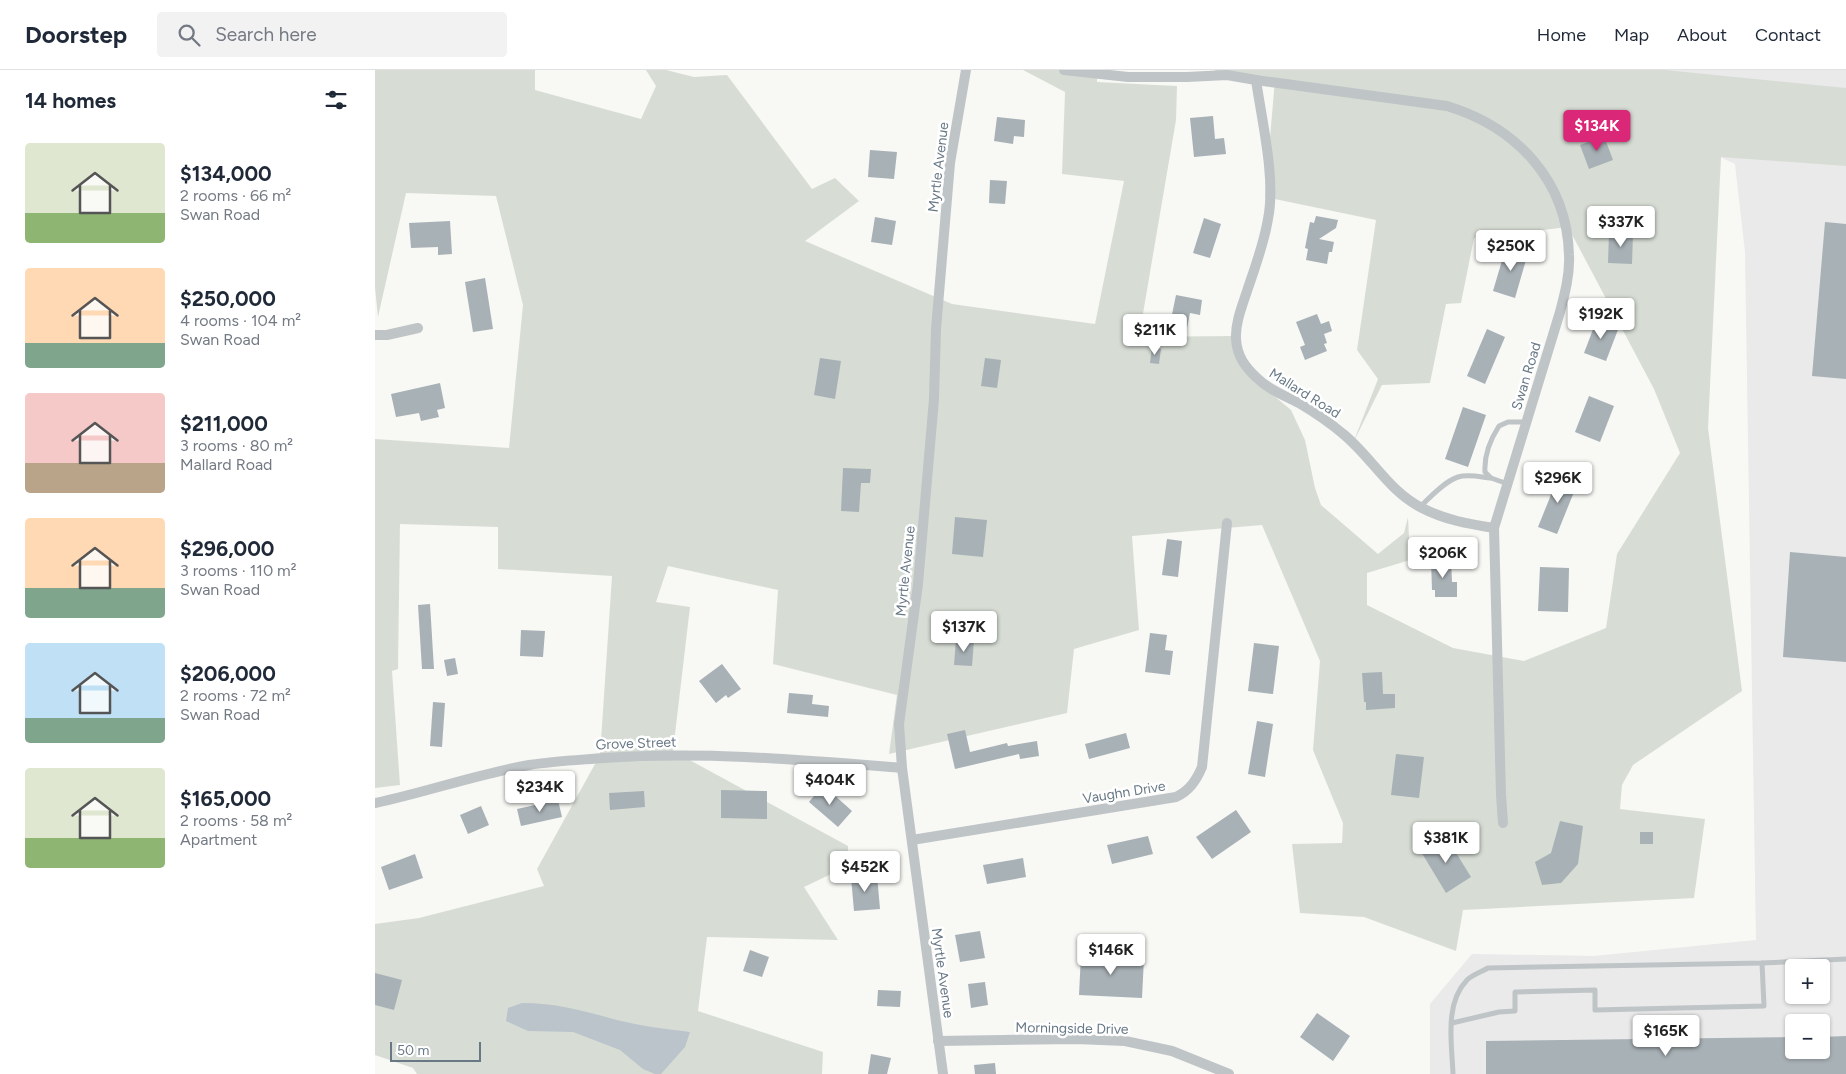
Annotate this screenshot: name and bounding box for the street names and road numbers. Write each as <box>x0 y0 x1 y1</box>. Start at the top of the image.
street label: Myrtle Avenue <box>925 121 953 213</box>
street label: Swan Road <box>1508 340 1545 412</box>
street label: Mallard Road <box>1266 365 1344 422</box>
street label: Myrtle Avenue <box>892 525 919 617</box>
street label: Grove Street <box>595 734 677 753</box>
street label: Vaughn Drive <box>1081 777 1167 807</box>
street label: Myrtle Avenue <box>928 927 957 1020</box>
street label: Morningside Drive <box>1015 1019 1129 1038</box>

